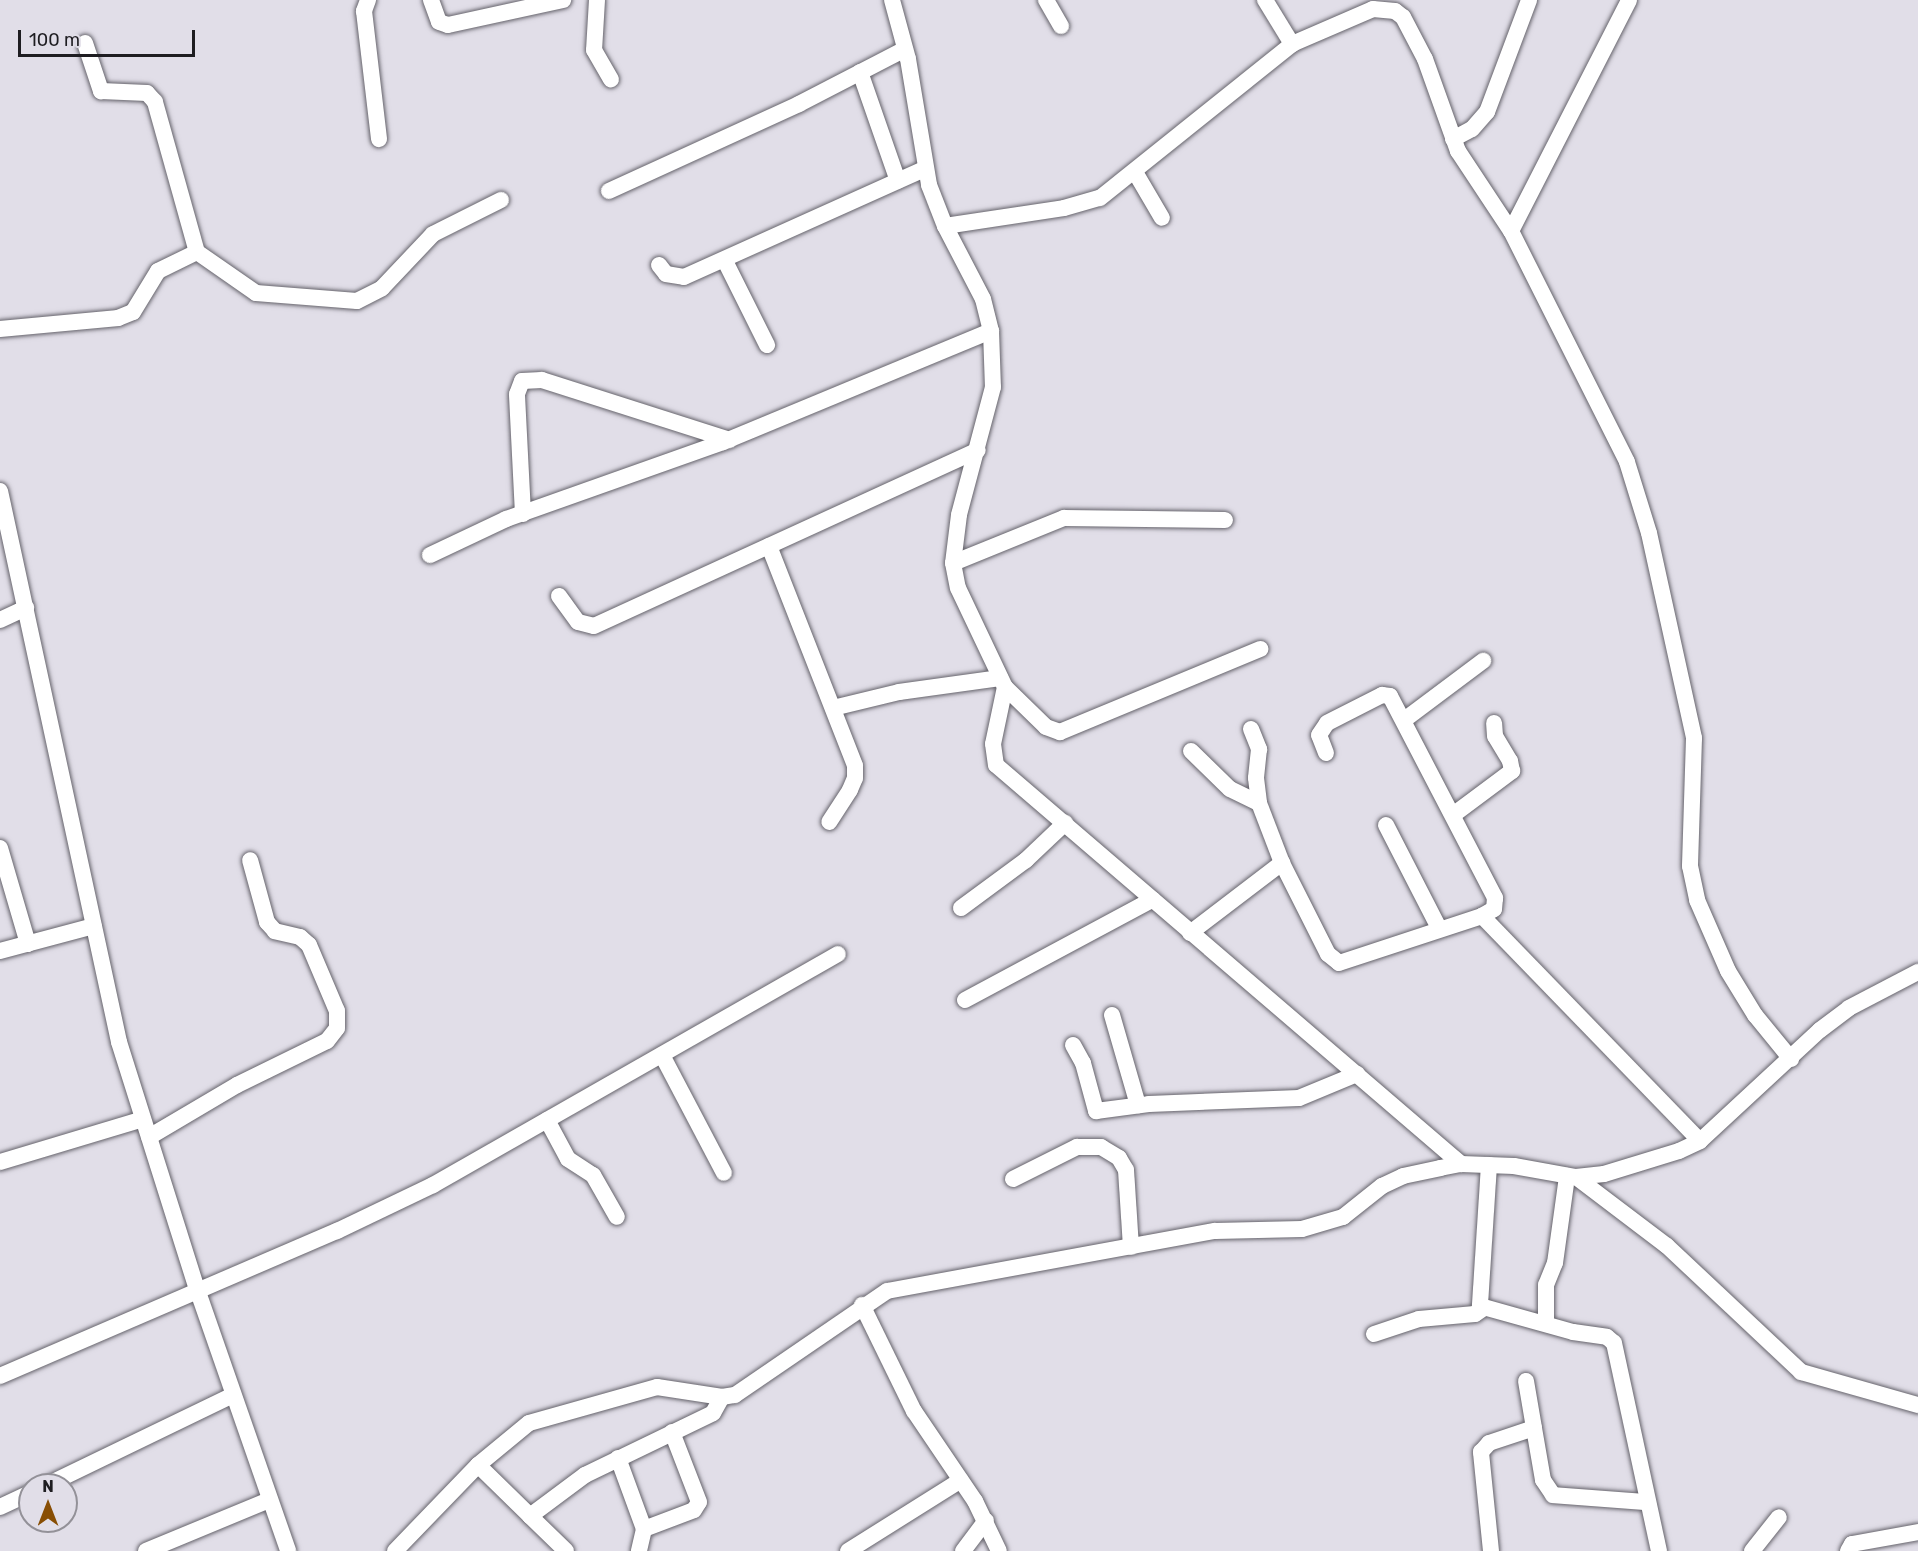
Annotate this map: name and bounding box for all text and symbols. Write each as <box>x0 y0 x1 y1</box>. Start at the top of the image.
scale bar <box>21 18 198 56</box>
text: 100 m <box>29 29 80 51</box>
north arrow <box>18 1473 78 1533</box>
text: N <box>42 1477 54 1496</box>

